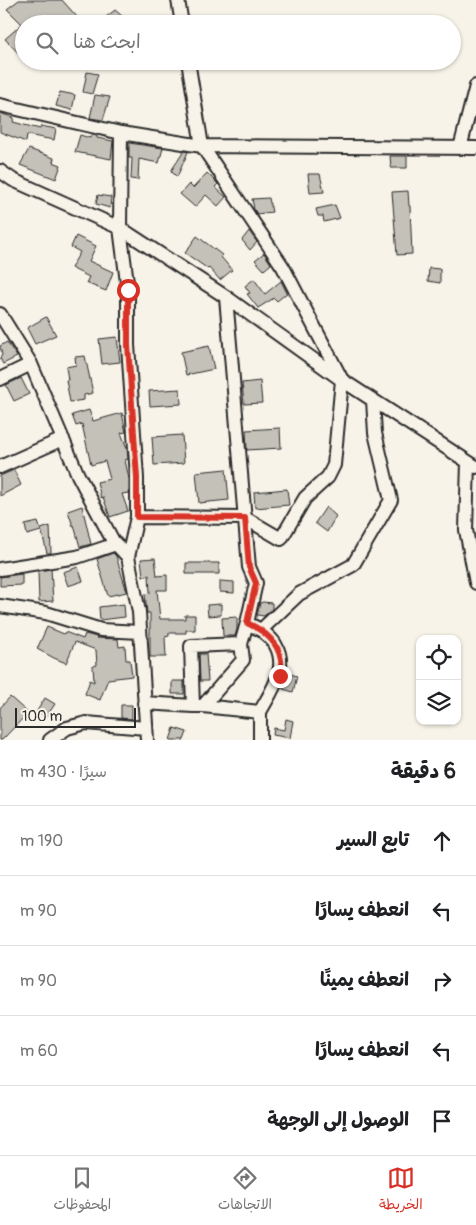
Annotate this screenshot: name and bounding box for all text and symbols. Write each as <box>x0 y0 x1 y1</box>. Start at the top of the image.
search box <box>15 15 461 70</box>
icon: search <box>33 29 61 57</box>
text: ابحث هنا <box>73 30 141 54</box>
route start <box>117 279 140 302</box>
map controls <box>416 635 461 725</box>
button: locate <box>416 635 461 680</box>
route end <box>269 665 292 688</box>
button: layers <box>416 680 461 725</box>
scale bar <box>15 705 136 728</box>
text: 100 m <box>22 708 62 725</box>
text: 6 دقيقة <box>391 758 456 785</box>
text: سيرًا · 430 m <box>20 762 107 782</box>
icon: ahead <box>428 827 456 855</box>
text: تابع السير <box>337 828 409 852</box>
text: 190 m <box>20 831 63 851</box>
icon: left <box>428 897 456 925</box>
text: انعطف يسارًا <box>315 898 409 922</box>
text: 90 m <box>20 901 57 921</box>
icon: right <box>428 967 456 995</box>
text: انعطف يمينًا <box>320 968 409 992</box>
text: 90 m <box>20 971 57 991</box>
icon: left <box>428 1037 456 1065</box>
text: انعطف يسارًا <box>315 1038 409 1062</box>
text: 60 m <box>20 1041 58 1061</box>
icon: arrive <box>428 1107 456 1135</box>
text: الوصول إلى الوجهة <box>267 1108 409 1132</box>
tab: المحفوظات <box>53 1164 111 1217</box>
tab: الاتجاهات <box>218 1164 272 1217</box>
tab: الخريطة <box>379 1164 423 1217</box>

